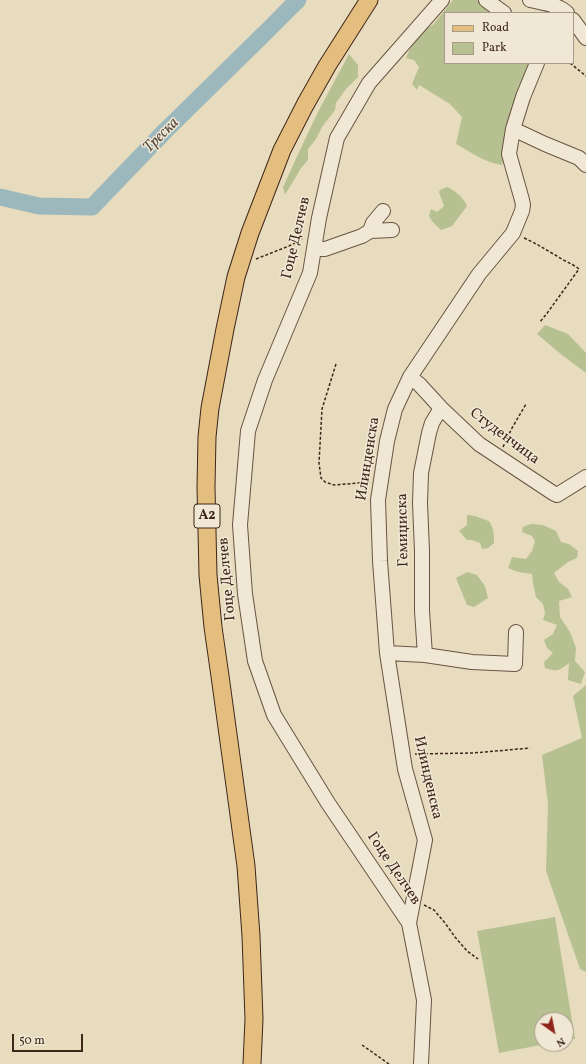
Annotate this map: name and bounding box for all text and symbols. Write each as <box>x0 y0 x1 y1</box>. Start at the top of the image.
legend <box>444 12 574 64</box>
text: Road <box>482 20 509 36</box>
text: Park <box>482 40 507 56</box>
water label: Треска <box>140 114 184 158</box>
street label: Гоце Делчев <box>279 195 315 281</box>
street label: Студенчица <box>465 405 543 469</box>
street label: Илинденска <box>353 416 385 502</box>
street label: Гемиџиска <box>394 493 414 567</box>
road number: A2 <box>194 504 220 528</box>
street label: Гоце Делчев <box>215 537 241 621</box>
street label: Илинденска <box>409 735 445 821</box>
street label: Гоце Делчев <box>362 829 424 909</box>
north arrow <box>534 1012 574 1052</box>
scale bar <box>14 1026 85 1052</box>
text: 50 m <box>19 1033 45 1049</box>
text: N <box>553 1033 568 1050</box>

